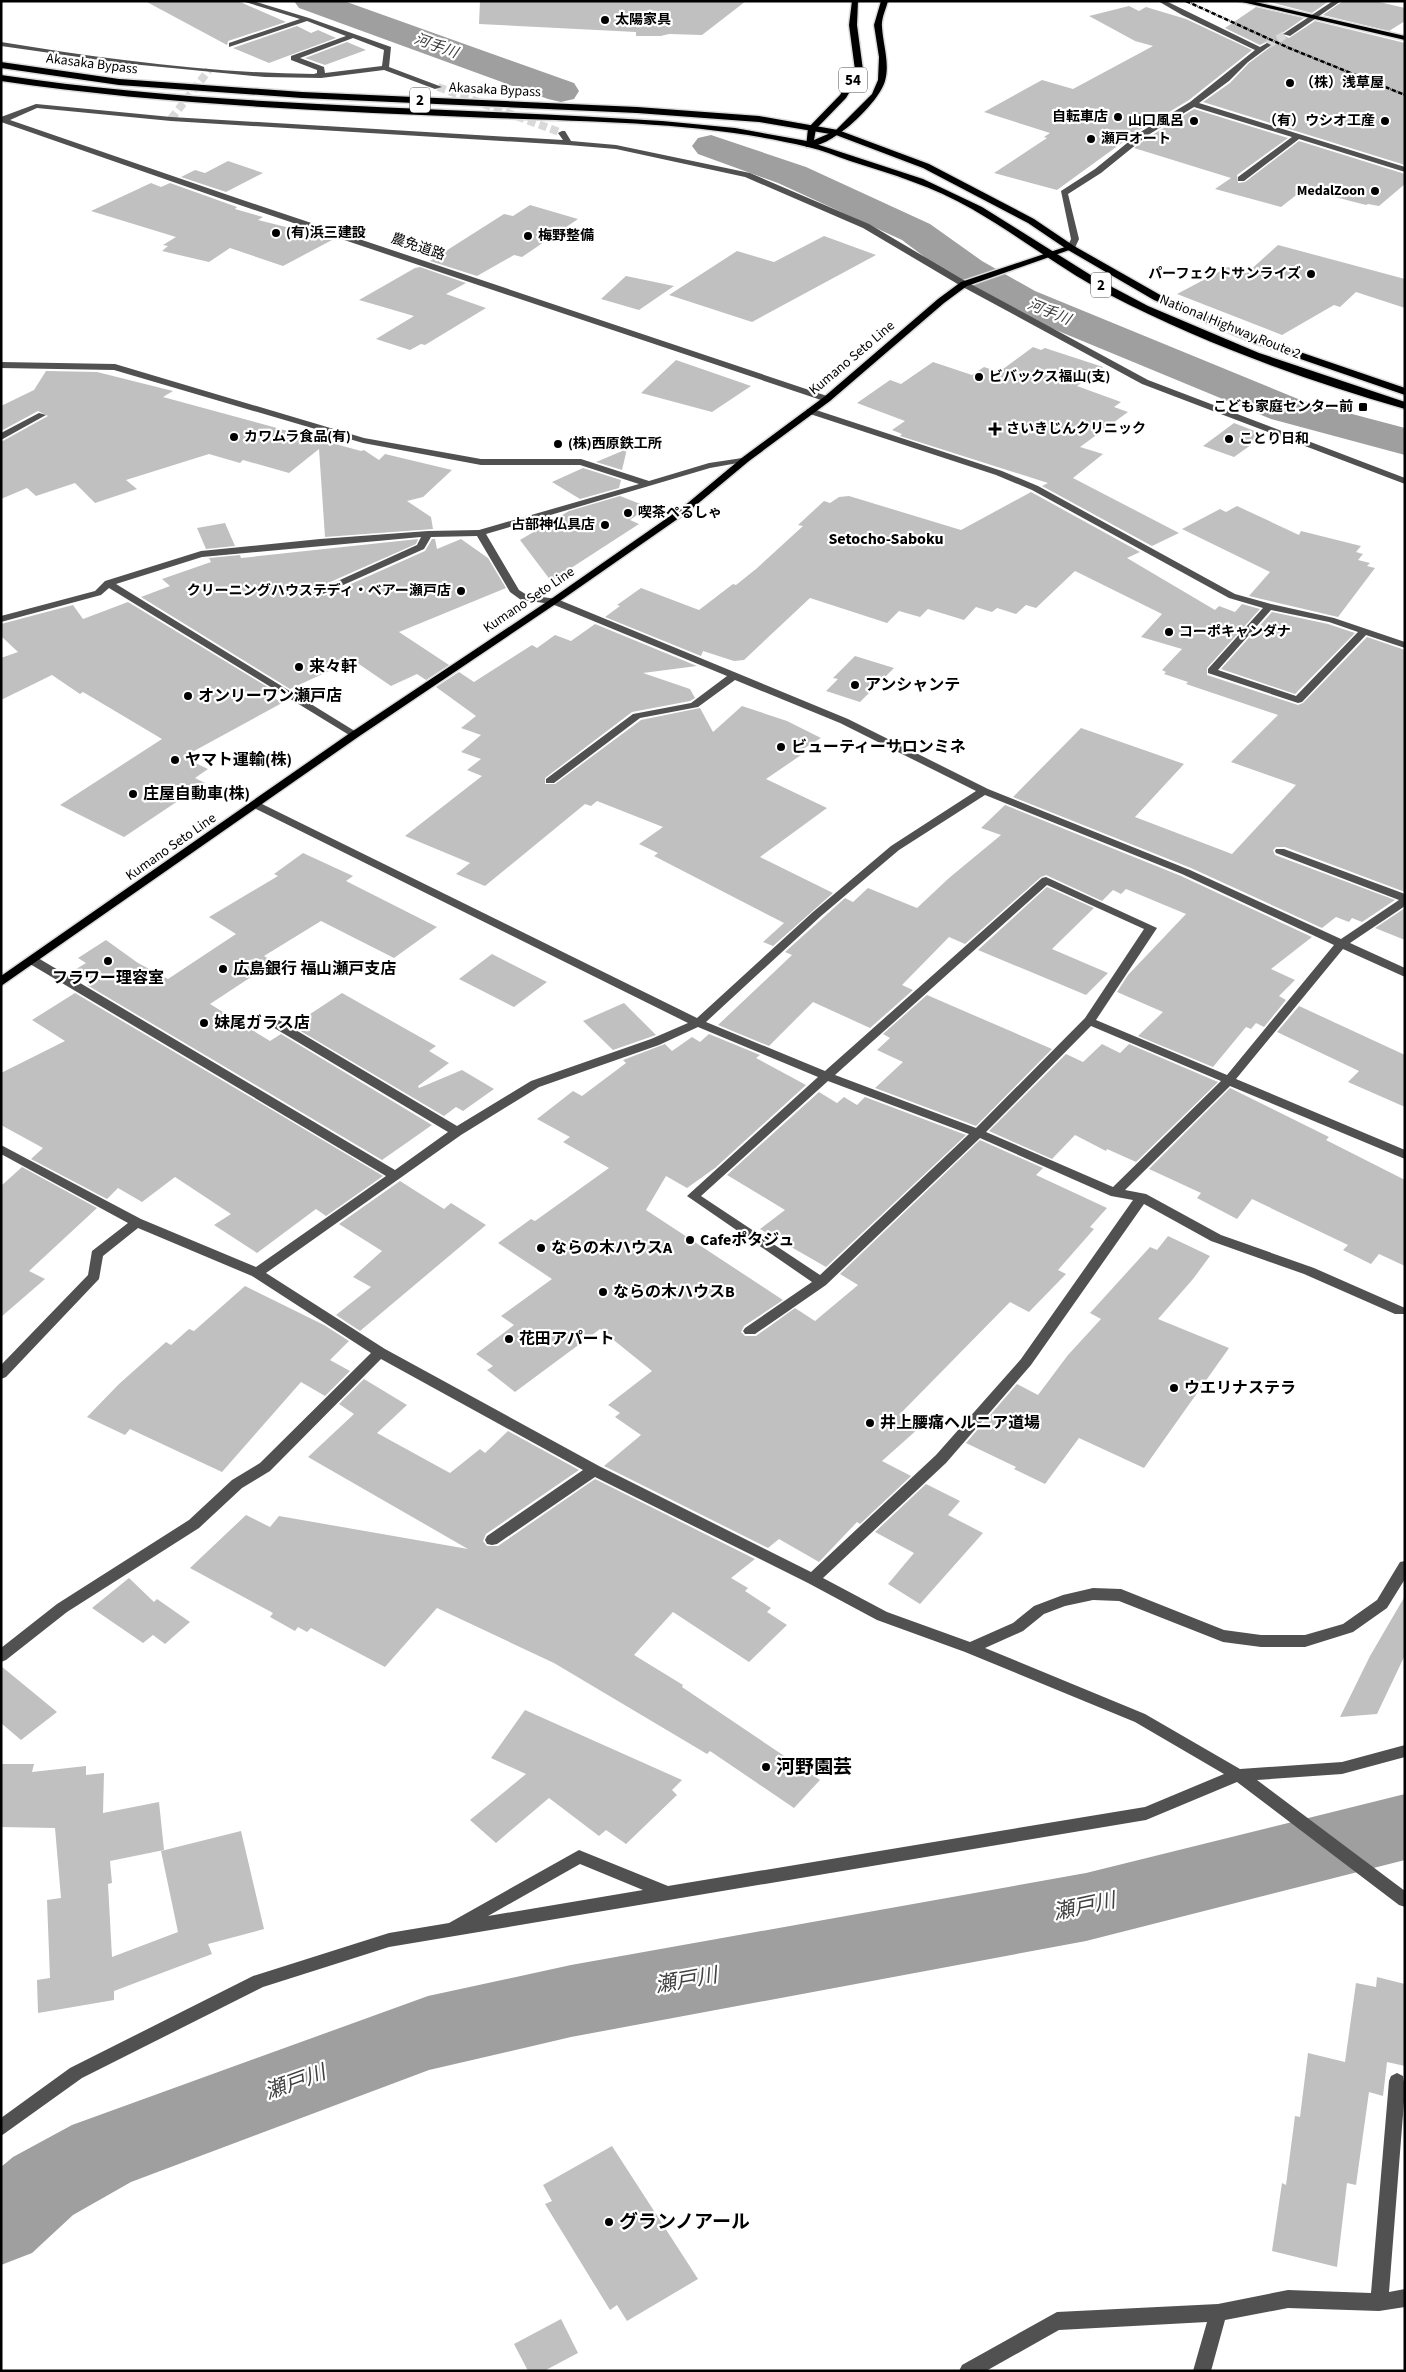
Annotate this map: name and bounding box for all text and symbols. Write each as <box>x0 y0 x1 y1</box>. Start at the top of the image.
place label: 太陽家具 <box>615 10 671 30</box>
marker: 太陽家具 <box>599 14 611 26</box>
water label: 河手川 <box>411 28 463 64</box>
street label: Akasaka Bypass <box>45 48 139 80</box>
road number: 54 <box>839 68 867 92</box>
place label: （株）浅草屋 <box>1300 73 1384 93</box>
marker: （株）浅草屋 <box>1284 77 1296 89</box>
street label: Akasaka Bypass <box>449 78 542 102</box>
road number: 2 <box>410 88 430 112</box>
place label: 自転車店 <box>1052 107 1108 127</box>
marker: 自転車店 <box>1112 111 1124 123</box>
place label: 山口風呂 <box>1128 111 1184 131</box>
place label: （有）ウシオ工産 <box>1263 111 1375 131</box>
marker: 山口風呂 <box>1188 115 1200 127</box>
marker: （有）ウシオ工産 <box>1379 115 1391 127</box>
place label: 瀬戸オート <box>1101 129 1171 149</box>
marker: 瀬戸オート <box>1085 133 1097 145</box>
place label: MedalZoon <box>1297 181 1365 201</box>
marker: MedalZoon <box>1369 185 1381 197</box>
place label: (有)浜三建設 <box>286 223 366 243</box>
place label: 梅野整備 <box>538 226 594 246</box>
marker: (有)浜三建設 <box>270 227 282 239</box>
street label: 農免道路 <box>388 228 448 266</box>
marker: 梅野整備 <box>522 230 534 242</box>
place label: パーフェクトサンライズ <box>1148 264 1301 284</box>
marker: パーフェクトサンライズ <box>1305 268 1317 280</box>
road number: 2 <box>1091 272 1111 298</box>
street label: National Highway Route 2 <box>1156 290 1304 364</box>
water label: 河手川 <box>1024 294 1076 331</box>
street label: Kumano Seto Line <box>805 316 899 400</box>
place label: ビバックス福山(支) <box>989 367 1110 387</box>
marker: ビバックス福山(支) <box>973 371 985 383</box>
place label: こども家庭センター前 <box>1213 397 1353 417</box>
marker: こども家庭センター前 <box>1357 401 1369 413</box>
place label: さいきじんクリニック <box>1006 419 1146 439</box>
marker: さいきじんクリニック <box>988 422 1002 436</box>
place label: カワムラ食品(有) <box>244 427 351 447</box>
place label: ことり日和 <box>1239 429 1309 449</box>
marker: カワムラ食品(有) <box>228 431 240 443</box>
marker: ことり日和 <box>1223 433 1235 445</box>
place label: (株)西原鉄工所 <box>568 434 662 454</box>
marker: (株)西原鉄工所 <box>552 438 564 450</box>
place label: 喫茶ぺるしゃ <box>638 503 722 523</box>
marker: 喫茶ぺるしゃ <box>622 507 634 519</box>
place label: 占部神仏具店 <box>511 515 595 535</box>
marker: 占部神仏具店 <box>599 519 611 531</box>
district label: Setocho-Saboku <box>828 528 944 550</box>
street label: Kumano Seto Line <box>479 562 579 638</box>
place label: クリーニングハウステディ・ベアー瀬戸店 <box>187 581 451 601</box>
marker: クリーニングハウステディ・ベアー瀬戸店 <box>455 585 467 597</box>
place label: コーポキャンダナ <box>1179 622 1291 642</box>
marker: コーポキャンダナ <box>1163 626 1175 638</box>
place label: 来々軒 <box>309 656 357 678</box>
marker: 来々軒 <box>293 661 305 673</box>
place label: アンシャンテ <box>865 674 960 696</box>
marker: アンシャンテ <box>849 679 861 691</box>
place label: オンリーワン瀬戸店 <box>198 685 342 707</box>
marker: オンリーワン瀬戸店 <box>182 690 194 702</box>
place label: ビューティーサロンミネ <box>791 736 966 758</box>
marker: ビューティーサロンミネ <box>775 741 787 753</box>
place label: ヤマト運輸(株) <box>185 749 292 771</box>
marker: ヤマト運輸(株) <box>169 754 181 766</box>
place label: 庄屋自動車(株) <box>143 783 250 805</box>
marker: 庄屋自動車(株) <box>127 788 139 800</box>
street label: Kumano Seto Line <box>122 808 220 886</box>
marker: フラワー理容室 <box>102 955 114 967</box>
place label: 広島銀行 福山瀬戸支店 <box>233 958 396 980</box>
marker: 広島銀行 福山瀬戸支店 <box>217 963 229 975</box>
place label: フラワー理容室 <box>52 967 164 989</box>
place label: 妹尾ガラス店 <box>214 1012 310 1034</box>
marker: 妹尾ガラス店 <box>198 1017 210 1029</box>
place label: Cafeポタジュ <box>700 1229 794 1251</box>
marker: Cafeポタジュ <box>684 1234 696 1246</box>
place label: ならの木ハウスA <box>551 1237 673 1259</box>
marker: ならの木ハウスA <box>535 1242 547 1254</box>
place label: ならの木ハウスB <box>613 1281 735 1303</box>
marker: ならの木ハウスB <box>597 1286 609 1298</box>
place label: 花田アパート <box>519 1328 615 1350</box>
marker: 花田アパート <box>503 1333 515 1345</box>
place label: ウエリナステラ <box>1184 1377 1296 1399</box>
marker: ウエリナステラ <box>1168 1382 1180 1394</box>
place label: 井上腰痛ヘルニア道場 <box>880 1412 1040 1434</box>
marker: 井上腰痛ヘルニア道場 <box>864 1417 876 1429</box>
place label: 河野園芸 <box>776 1754 852 1781</box>
marker: 河野園芸 <box>760 1761 772 1773</box>
water label: 瀬戸川 <box>1050 1884 1120 1927</box>
water label: 瀬戸川 <box>652 1959 722 2000</box>
water label: 瀬戸川 <box>260 2056 332 2107</box>
place label: グランノアール <box>619 2209 750 2236</box>
marker: グランノアール <box>603 2216 615 2228</box>

